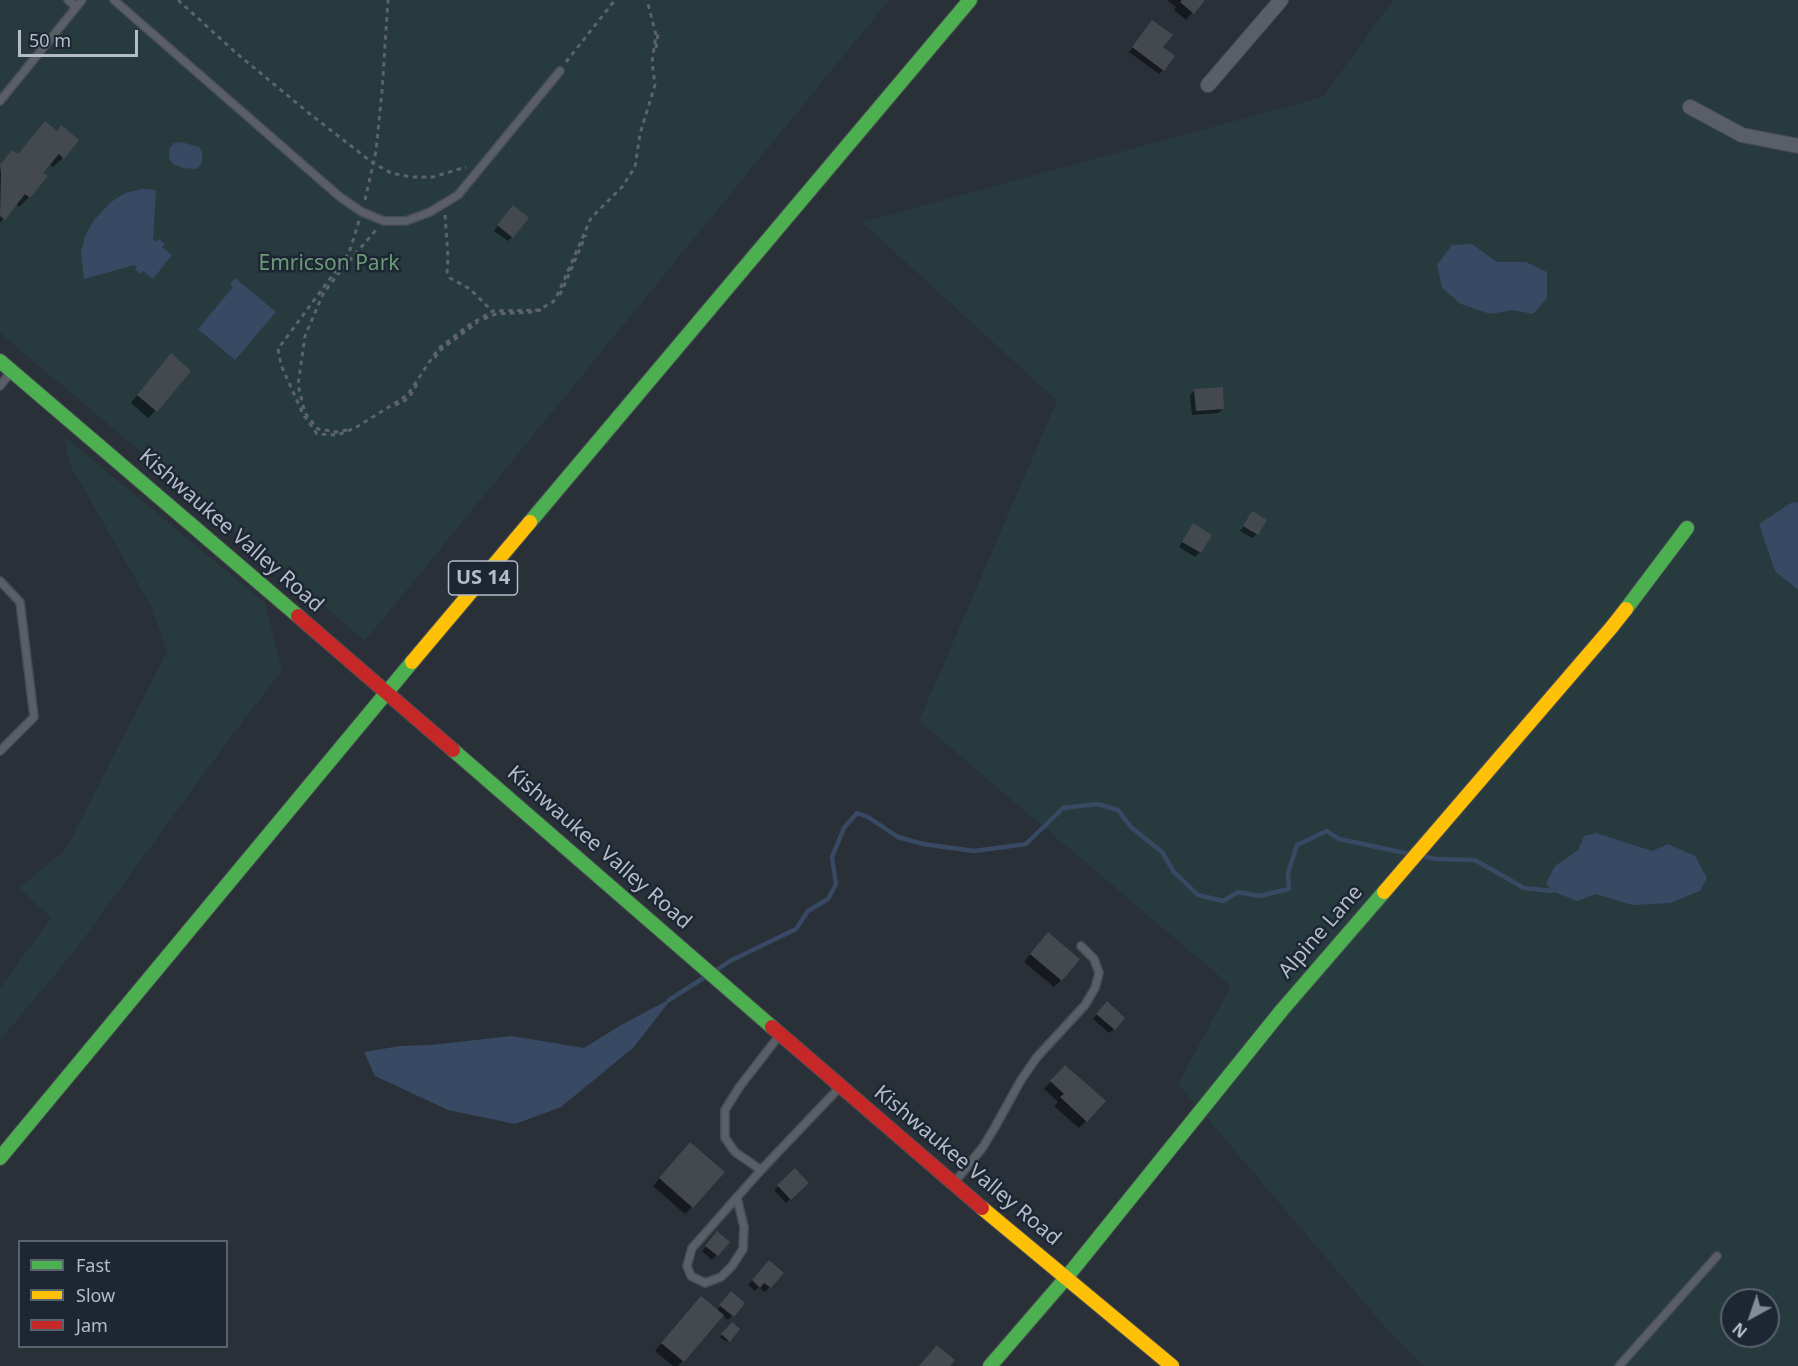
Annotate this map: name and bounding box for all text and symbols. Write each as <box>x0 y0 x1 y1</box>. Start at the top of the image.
scale bar <box>21 18 141 56</box>
text: 50 m <box>29 28 71 52</box>
park label: Emricson Park <box>258 251 400 277</box>
street label: Kishwaukee Valley Road <box>134 444 328 618</box>
road number: US 14 <box>448 561 518 595</box>
street label: Kishwaukee Valley Road <box>502 761 696 935</box>
street label: Alpine Lane <box>1274 880 1368 984</box>
street label: Kishwaukee Valley Road <box>869 1081 1065 1251</box>
legend <box>18 1240 228 1348</box>
text: Fast <box>76 1253 111 1277</box>
text: Slow <box>76 1283 115 1307</box>
north arrow <box>1720 1288 1780 1348</box>
text: Jam <box>76 1313 108 1337</box>
text: N <box>1728 1318 1752 1343</box>

